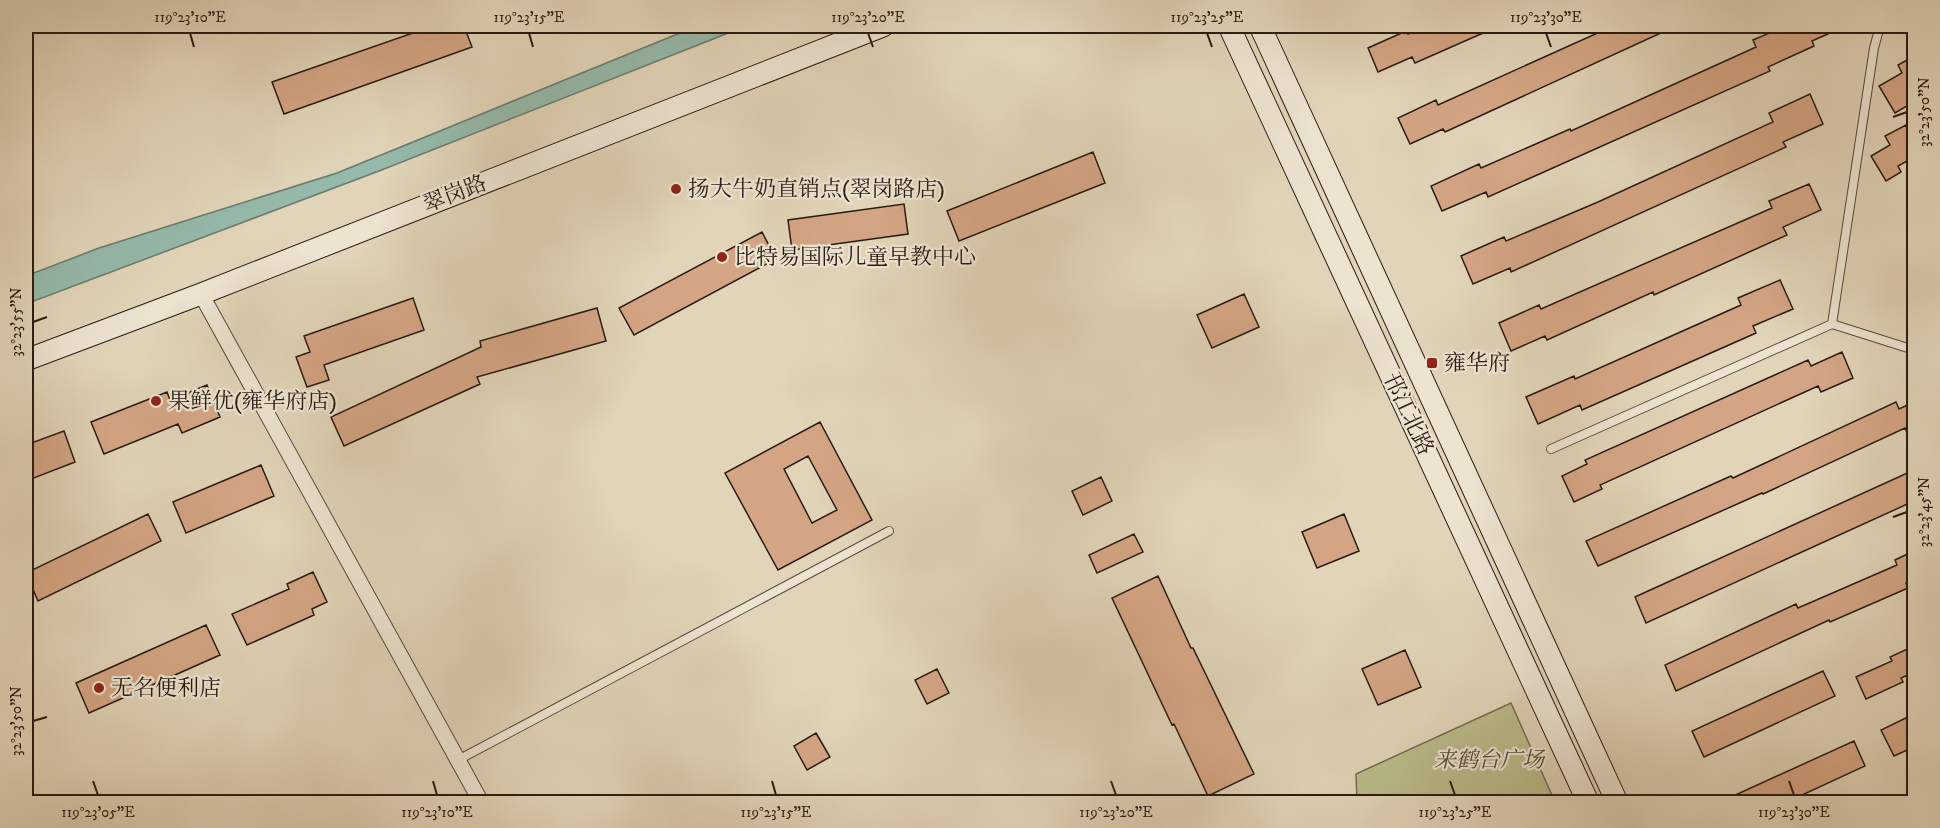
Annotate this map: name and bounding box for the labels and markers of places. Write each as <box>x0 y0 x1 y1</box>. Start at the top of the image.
place label: 扬大牛奶直销点(翠岗路店) <box>688 176 945 203</box>
marker: 扬大牛奶直销点(翠岗路店) <box>669 182 683 196</box>
place label: 比特易国际儿童早教中心 <box>734 244 976 271</box>
marker: 比特易国际儿童早教中心 <box>715 250 729 264</box>
place label: 雍华府 <box>1444 350 1510 377</box>
marker: 雍华府 <box>1425 356 1439 370</box>
place label: 果鲜优(雍华府店) <box>168 388 337 415</box>
marker: 果鲜优(雍华府店) <box>149 394 163 408</box>
place label: 无名便利店 <box>111 675 221 702</box>
marker: 无名便利店 <box>92 681 106 695</box>

